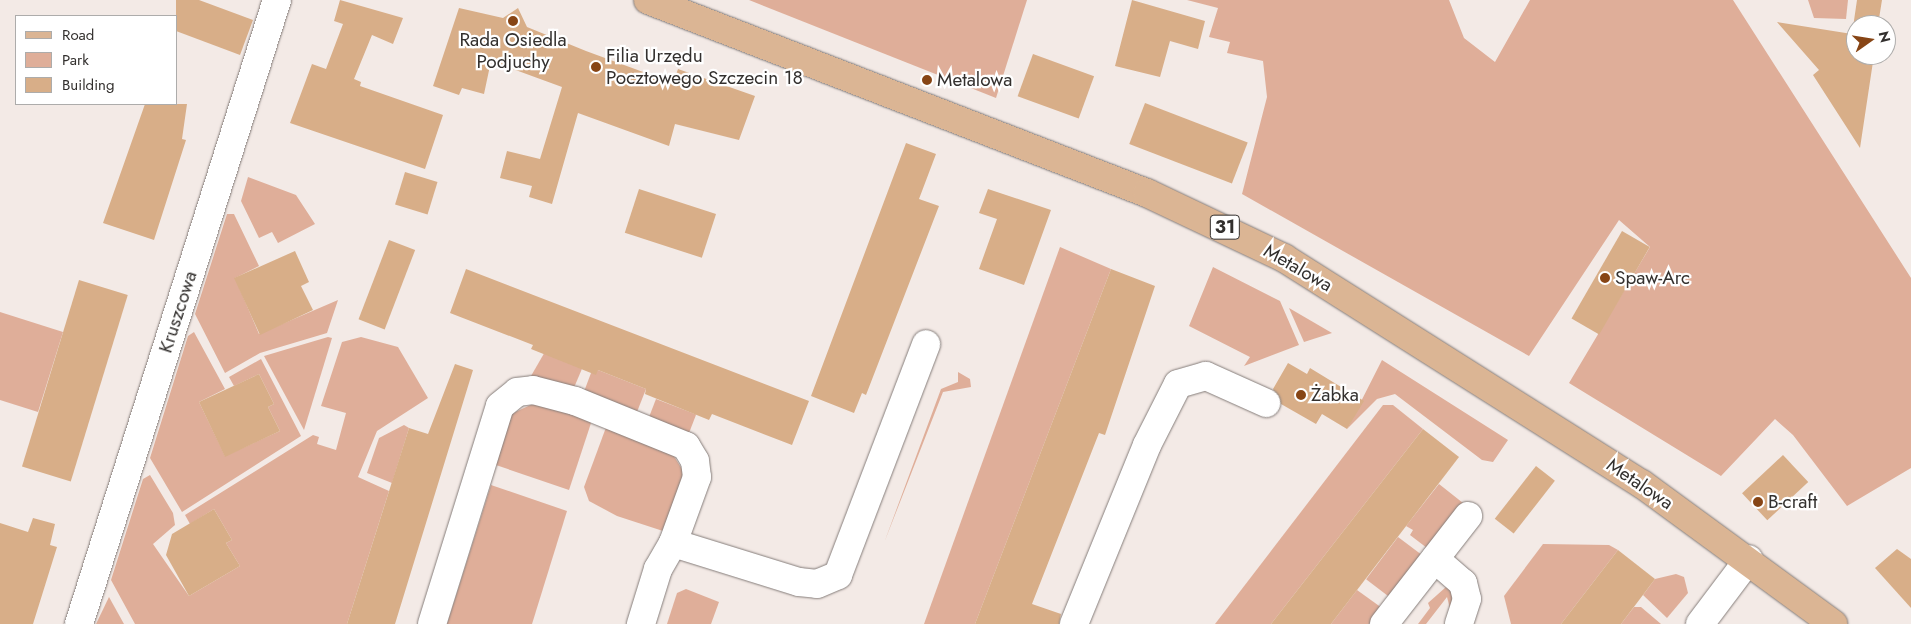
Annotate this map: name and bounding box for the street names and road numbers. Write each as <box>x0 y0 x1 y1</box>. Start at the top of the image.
road number: 31 <box>1209 212 1241 242</box>
street label: Metalowa <box>1260 239 1336 297</box>
street label: Kruszcowa <box>154 268 202 356</box>
street label: Metalowa <box>1602 453 1678 515</box>

